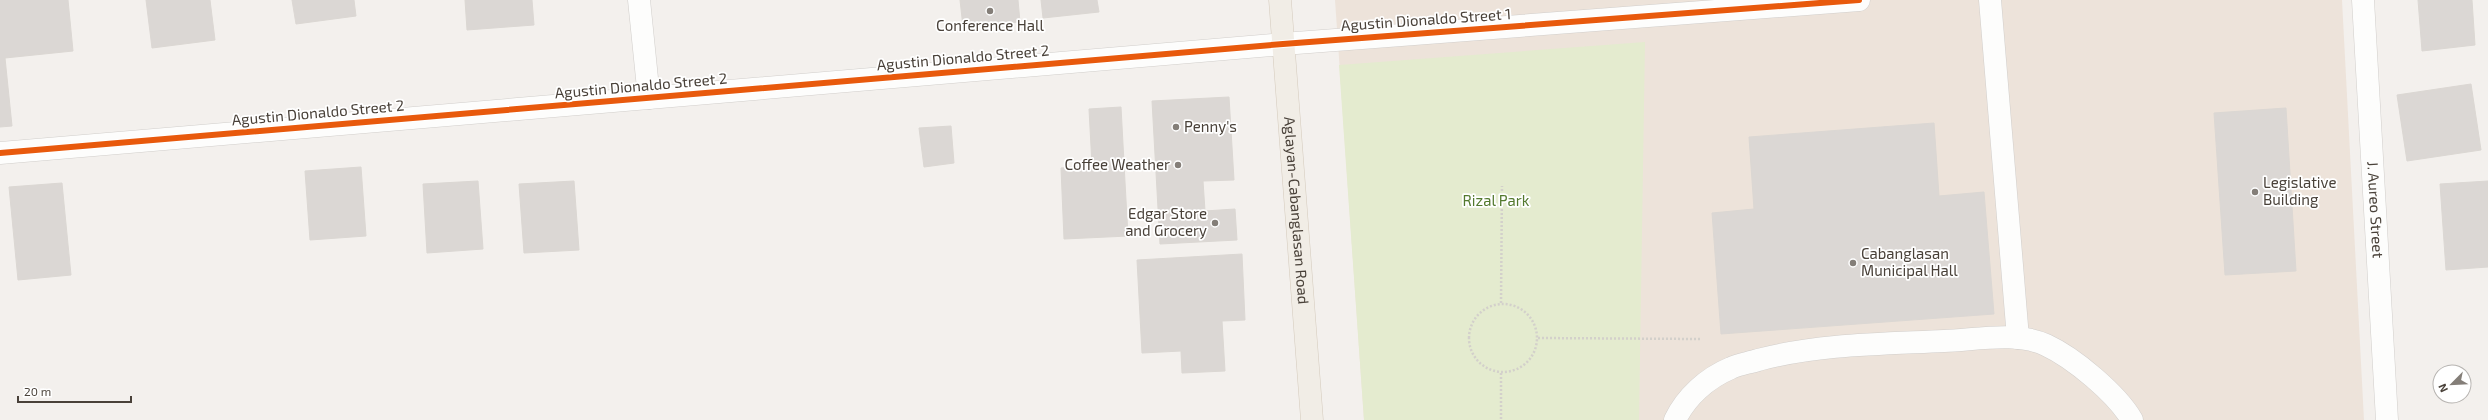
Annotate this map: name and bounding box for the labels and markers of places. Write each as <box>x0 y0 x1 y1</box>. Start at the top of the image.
marker: Conference Hall <box>985 6 995 16</box>
place label: Conference Hall <box>936 16 1044 34</box>
place label: Penny's <box>1184 117 1237 135</box>
marker: Penny's <box>1171 122 1181 132</box>
place label: Coffee Weather <box>1064 155 1170 173</box>
marker: Coffee Weather <box>1173 160 1183 170</box>
place label: Legislative Building <box>2263 173 2337 208</box>
marker: Legislative Building <box>2250 187 2260 197</box>
place label: Edgar Store and Grocery <box>1125 204 1207 239</box>
marker: Edgar Store and Grocery <box>1210 218 1220 228</box>
place label: Cabanglasan Municipal Hall <box>1861 244 1958 279</box>
marker: Cabanglasan Municipal Hall <box>1848 258 1858 268</box>

